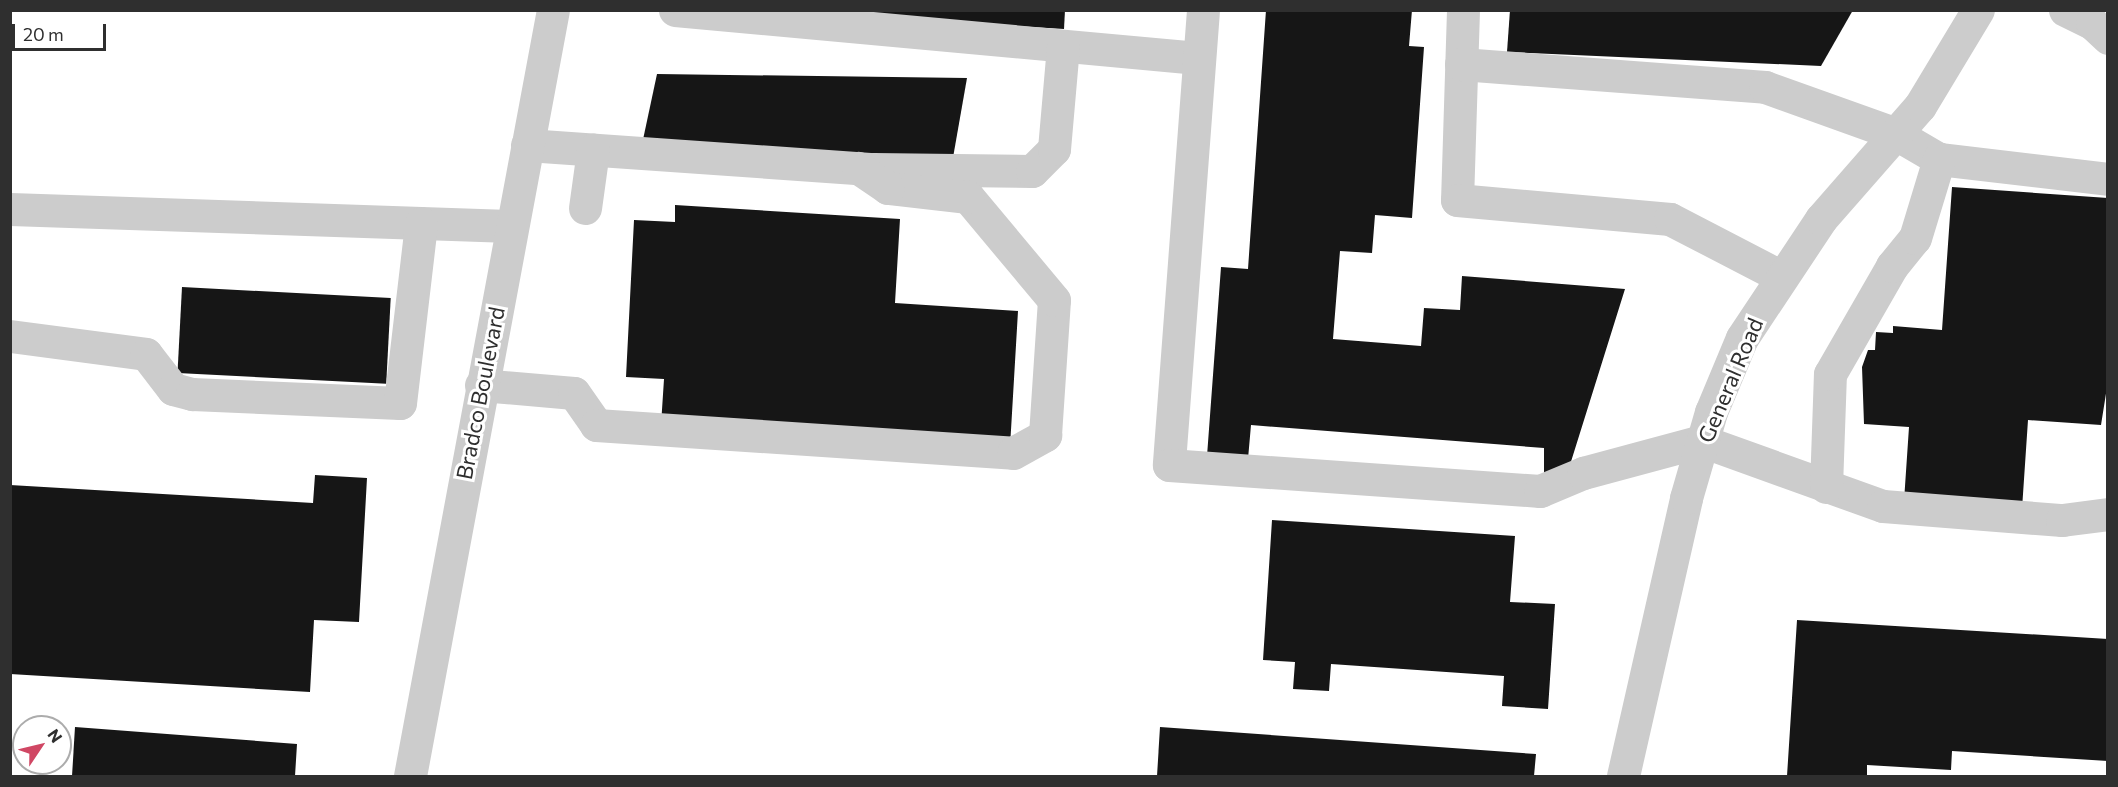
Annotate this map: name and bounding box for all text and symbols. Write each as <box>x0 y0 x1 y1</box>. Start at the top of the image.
scale bar <box>15 12 110 50</box>
text: 20 m <box>23 23 64 45</box>
street label: Bradco Boulevard <box>450 304 510 482</box>
street label: General Road <box>1692 314 1768 446</box>
north arrow <box>12 715 72 775</box>
text: N <box>44 725 67 746</box>

